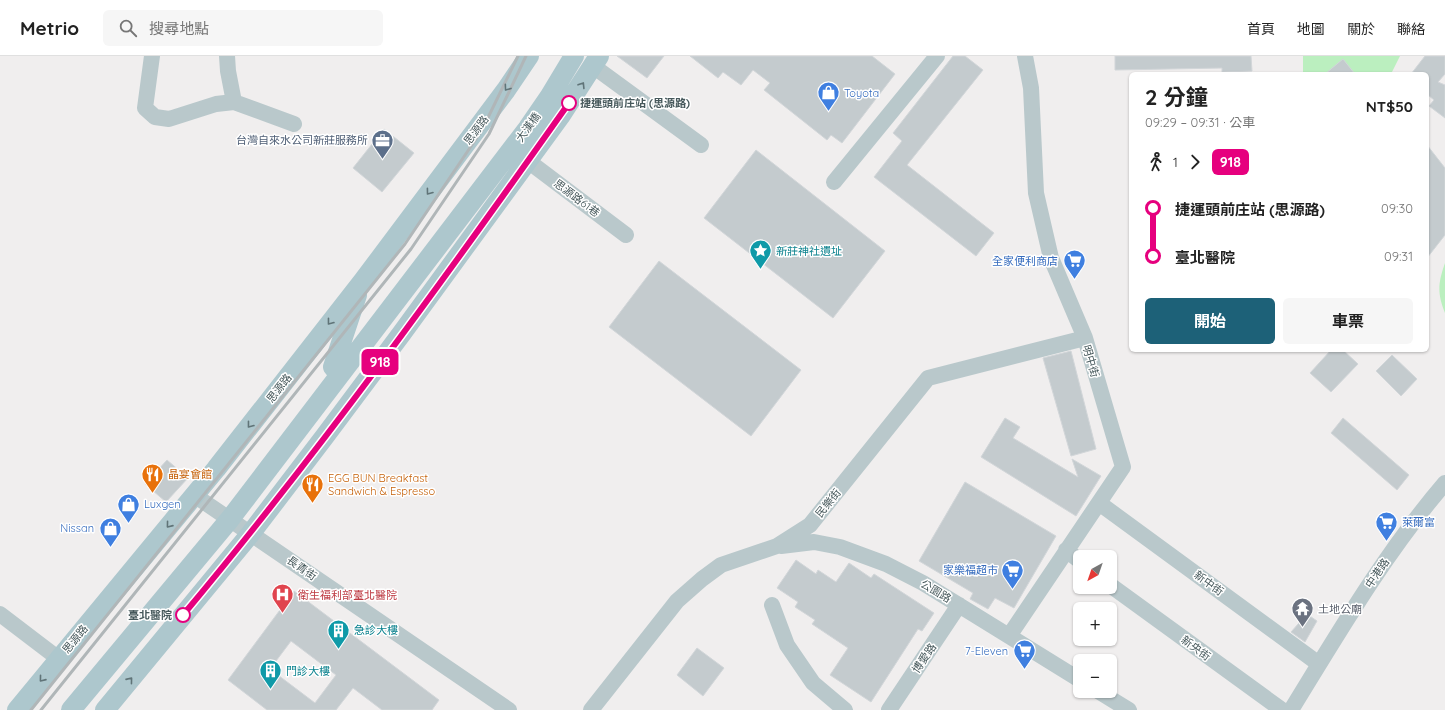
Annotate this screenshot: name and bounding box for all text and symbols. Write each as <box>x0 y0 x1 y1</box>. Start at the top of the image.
search box <box>103 10 383 46</box>
text: Metrio <box>20 16 79 40</box>
icon: search <box>117 17 139 39</box>
text: 搜尋地點 <box>149 19 209 38</box>
text: 首頁 <box>1247 20 1275 38</box>
text: 地圖 <box>1297 20 1325 38</box>
text: 關於 <box>1347 20 1375 38</box>
text: 聯絡 <box>1397 20 1425 38</box>
shop icon: Toyota <box>816 80 842 113</box>
one-way arrow <box>577 82 584 89</box>
text: 2 分鐘 <box>1145 83 1208 111</box>
one-way arrow <box>505 84 512 91</box>
place label: Toyota <box>844 86 879 100</box>
marker: 捷運頭前庄站 (思源路) <box>561 95 577 111</box>
place label: 捷運頭前庄站 (思源路) <box>580 96 690 110</box>
text: NT$50 <box>1366 97 1413 116</box>
street label: 大漢橋 <box>513 110 543 144</box>
street label: 思源路 <box>460 113 492 147</box>
text: 09:29 – 09:31 · 公車 <box>1145 114 1255 130</box>
office icon: 台灣自來水公司新莊服務所 <box>370 127 396 160</box>
place label: 台灣自來水公司新莊服務所 <box>236 133 368 147</box>
icon: walk <box>1145 151 1167 173</box>
icon: forward <box>1184 151 1206 173</box>
text: 918 <box>1220 153 1241 171</box>
text: 1 <box>1173 154 1178 170</box>
street label: 思源路61巷 <box>551 176 603 220</box>
one-way arrow <box>427 188 434 195</box>
text: 捷運頭前庄站 (思源路) <box>1175 200 1325 219</box>
text: 09:30 <box>1381 200 1413 216</box>
place icon: 新莊神社遺址 <box>747 238 773 271</box>
place label: 新莊神社遺址 <box>776 244 842 258</box>
supermarket icon: 全家便利商店 <box>1061 248 1087 281</box>
text: 臺北醫院 <box>1175 248 1235 267</box>
text: 09:31 <box>1384 248 1413 264</box>
place label: 全家便利商店 <box>992 254 1058 268</box>
button: 開始 <box>1145 298 1275 344</box>
button: 車票 <box>1283 298 1413 344</box>
one-way arrow <box>328 318 335 325</box>
street label: 明中街 <box>1080 343 1102 379</box>
line badge: 918 <box>357 349 403 375</box>
text: 918 <box>369 353 391 371</box>
street label: 思源路 <box>263 371 295 405</box>
one-way arrow <box>248 420 255 427</box>
restaurant icon: 晶宴會館 <box>140 461 166 494</box>
place label: 晶宴會館 <box>168 467 212 481</box>
restaurant icon: EGG BUN Breakfast Sandwich & Espresso <box>300 471 326 504</box>
place label: EGG BUN Breakfast Sandwich & Espresso <box>328 471 436 498</box>
street label: 民樂街 <box>812 486 844 520</box>
shop icon: Luxgen <box>115 491 141 524</box>
place label: Luxgen <box>144 497 181 511</box>
supermarket icon: 萊爾富 <box>1373 509 1399 542</box>
shop icon: Nissan <box>97 515 123 548</box>
place label: 萊爾富 <box>1402 515 1435 529</box>
one-way arrow <box>167 520 174 527</box>
place label: Nissan <box>60 521 94 535</box>
north arrow <box>1073 550 1117 594</box>
map controls <box>1073 550 1117 698</box>
street label: 長青街 <box>284 553 320 583</box>
street label: 中港路 <box>1362 555 1392 591</box>
supermarket icon: 家樂福超市 <box>1000 557 1026 590</box>
place label: 家樂福超市 <box>943 563 998 577</box>
street label: 新中街 <box>1192 568 1226 598</box>
street label: 公園路 <box>918 577 954 605</box>
hospital icon: 衛生福利部臺北醫院 <box>270 582 296 615</box>
place label: 衛生福利部臺北醫院 <box>297 588 397 602</box>
temple icon: 土地公廟 <box>1290 596 1316 629</box>
button: + <box>1073 602 1117 646</box>
place label: 土地公廟 <box>1318 602 1362 616</box>
marker: 臺北醫院 <box>175 607 191 623</box>
place label: 臺北醫院 <box>128 608 172 622</box>
building icon: 急診大樓 <box>325 617 351 650</box>
street label: 思源路 <box>59 622 91 656</box>
place label: 急診大樓 <box>354 623 398 637</box>
street label: 新央街 <box>1179 633 1213 663</box>
supermarket icon: 7-Eleven <box>1011 638 1037 671</box>
street label: 博愛路 <box>909 640 939 676</box>
place label: 7-Eleven <box>965 644 1008 658</box>
button: − <box>1073 654 1117 698</box>
building icon: 門診大樓 <box>258 658 284 691</box>
place label: 門診大樓 <box>286 664 330 678</box>
one-way arrow <box>40 675 47 682</box>
one-way arrow <box>125 677 132 684</box>

